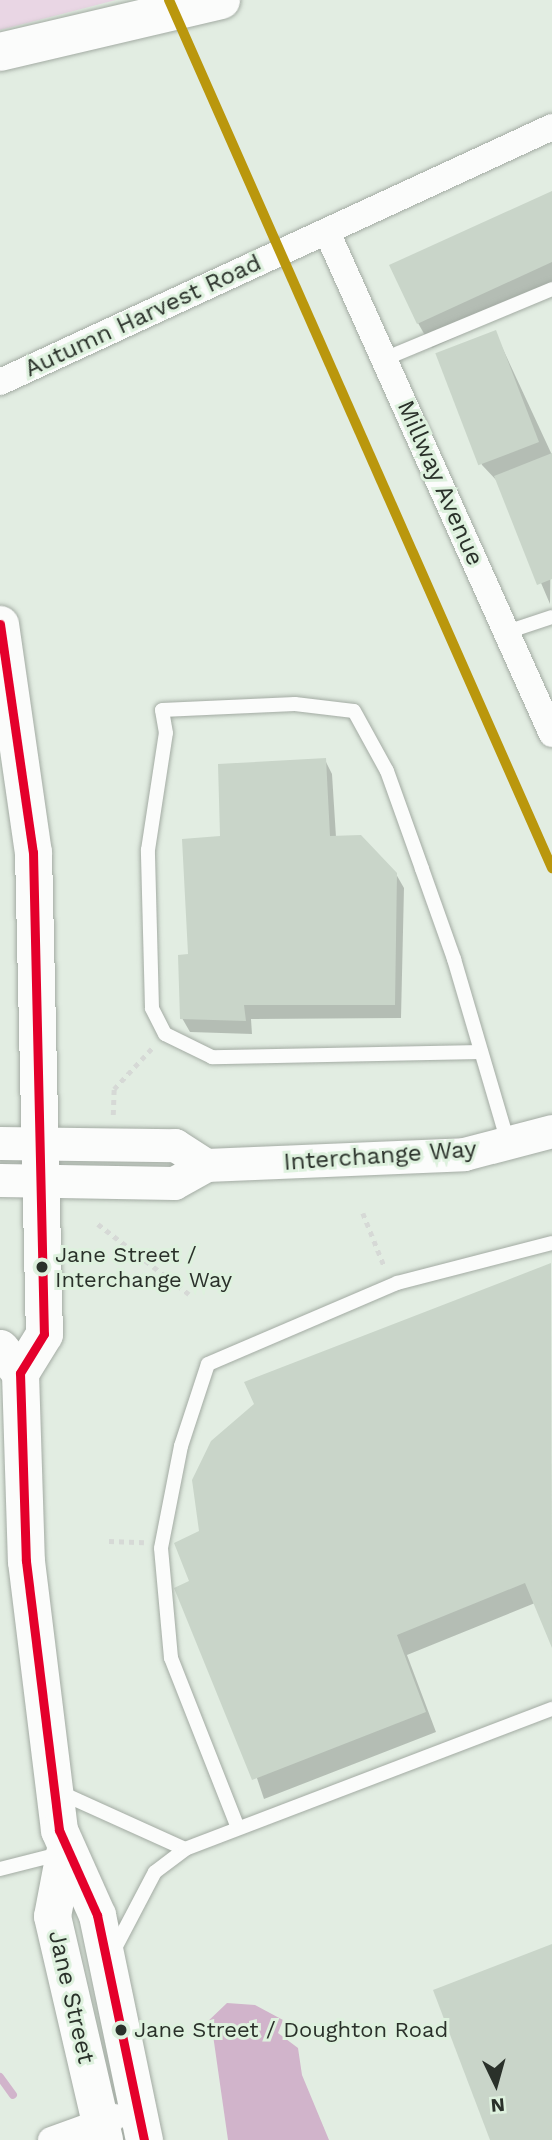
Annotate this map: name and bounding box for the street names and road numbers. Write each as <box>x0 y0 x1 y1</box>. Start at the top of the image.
street label: Autumn Harvest Road <box>20 248 266 384</box>
street label: Millway Avenue <box>390 395 490 571</box>
street label: Interchange Way <box>282 1135 478 1177</box>
street label: Jane Street <box>42 1928 100 2066</box>

